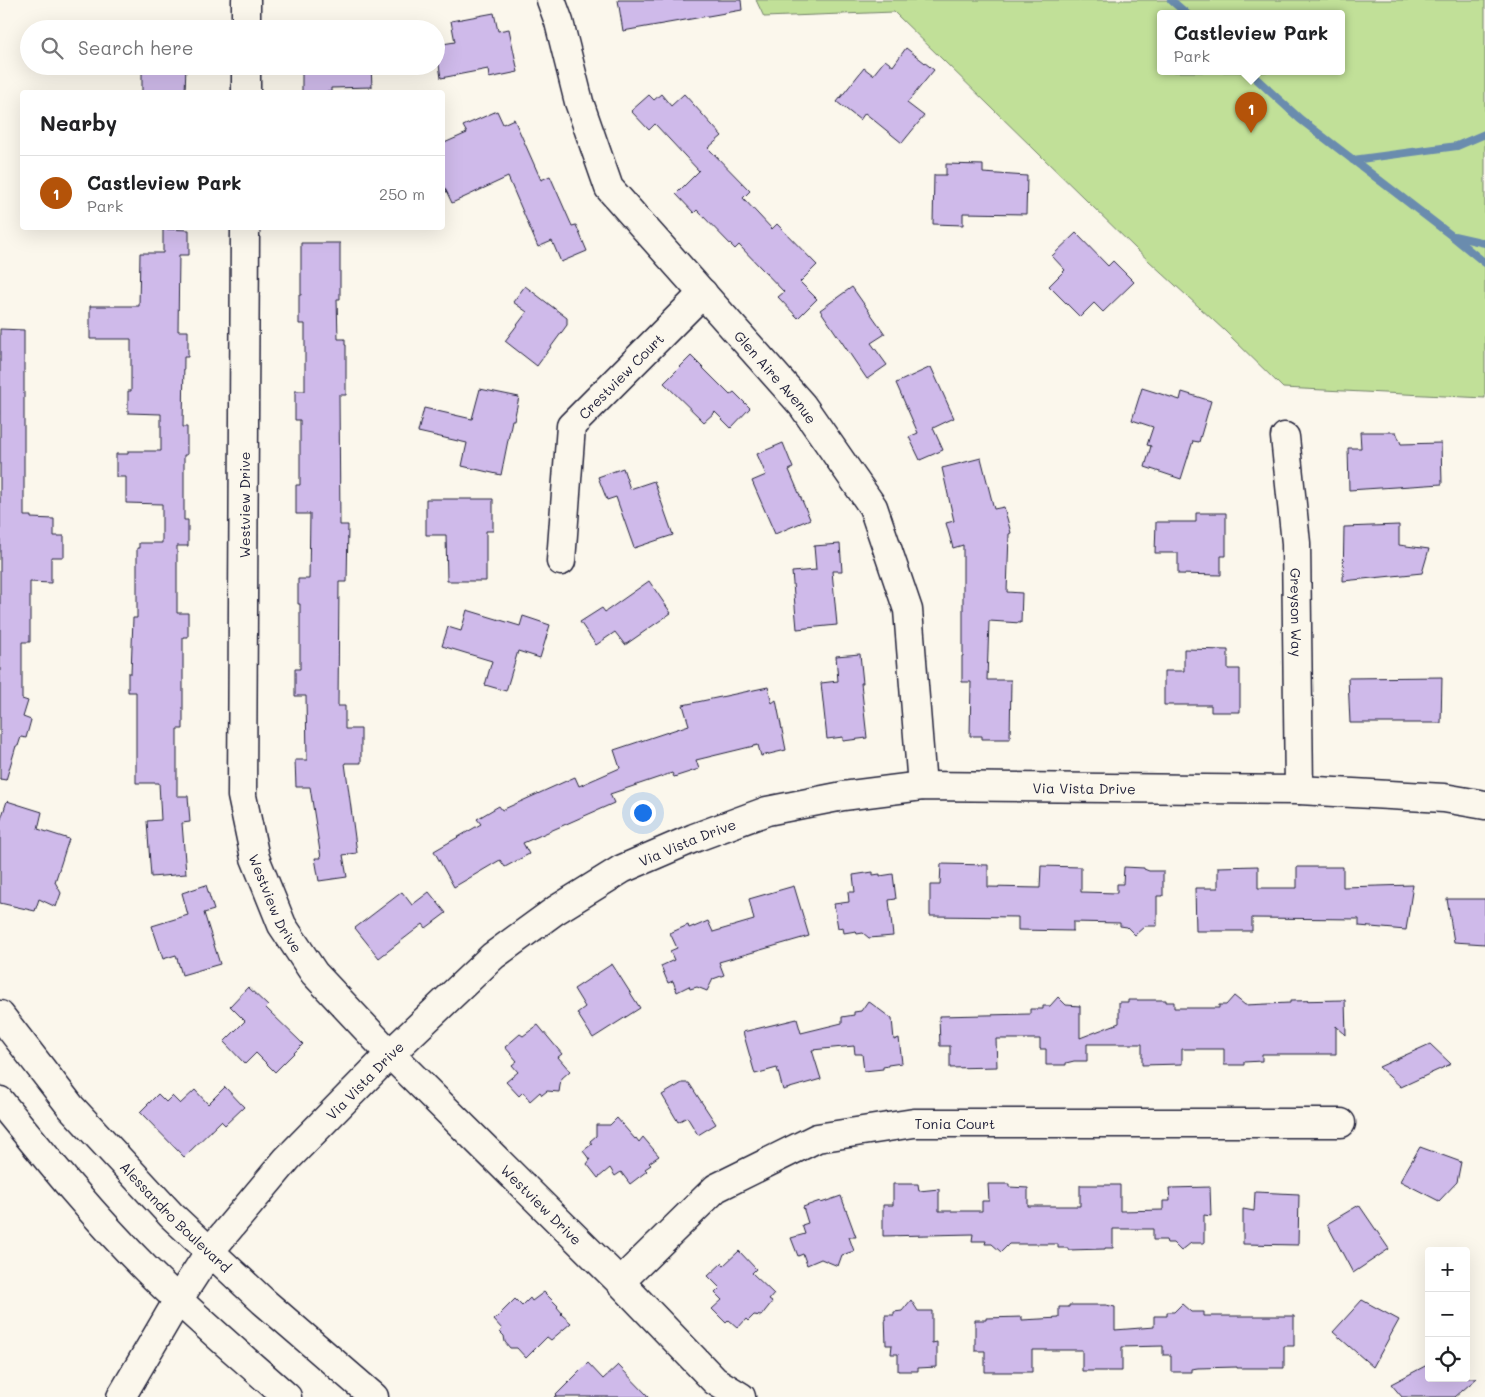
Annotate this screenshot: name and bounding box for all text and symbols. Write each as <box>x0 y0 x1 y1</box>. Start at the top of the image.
popup <box>1157 10 1345 75</box>
search box <box>20 20 445 75</box>
text: Castleview Park <box>1174 20 1328 45</box>
icon: search <box>38 34 66 62</box>
text: Search here <box>78 35 194 60</box>
text: Park <box>1174 45 1210 66</box>
pin: 1 <box>1235 92 1267 133</box>
text: Nearby <box>40 109 117 136</box>
text: Castleview Park <box>87 170 242 195</box>
text: 1 <box>52 183 60 204</box>
text: 250 m <box>379 183 425 204</box>
text: Park <box>87 195 123 216</box>
street label: Glen Aire Avenue <box>730 326 821 427</box>
street label: Crestview Court <box>574 329 668 423</box>
street label: Westview Drive <box>235 452 254 558</box>
street label: Greyson Way <box>1287 568 1307 657</box>
street label: Via Vista Drive <box>1033 778 1136 798</box>
your location <box>630 800 656 826</box>
street label: Via Vista Drive <box>636 814 738 870</box>
street label: Westview Drive <box>245 851 307 956</box>
street label: Via Vista Drive <box>322 1037 407 1124</box>
street label: Tonia Court <box>914 1114 995 1133</box>
street label: Alessandro Boulevard <box>116 1157 236 1276</box>
street label: Westview Drive <box>497 1160 586 1249</box>
map controls <box>1425 1247 1470 1382</box>
button: + <box>1425 1247 1470 1292</box>
button: − <box>1425 1292 1470 1337</box>
button: locate <box>1425 1337 1470 1382</box>

